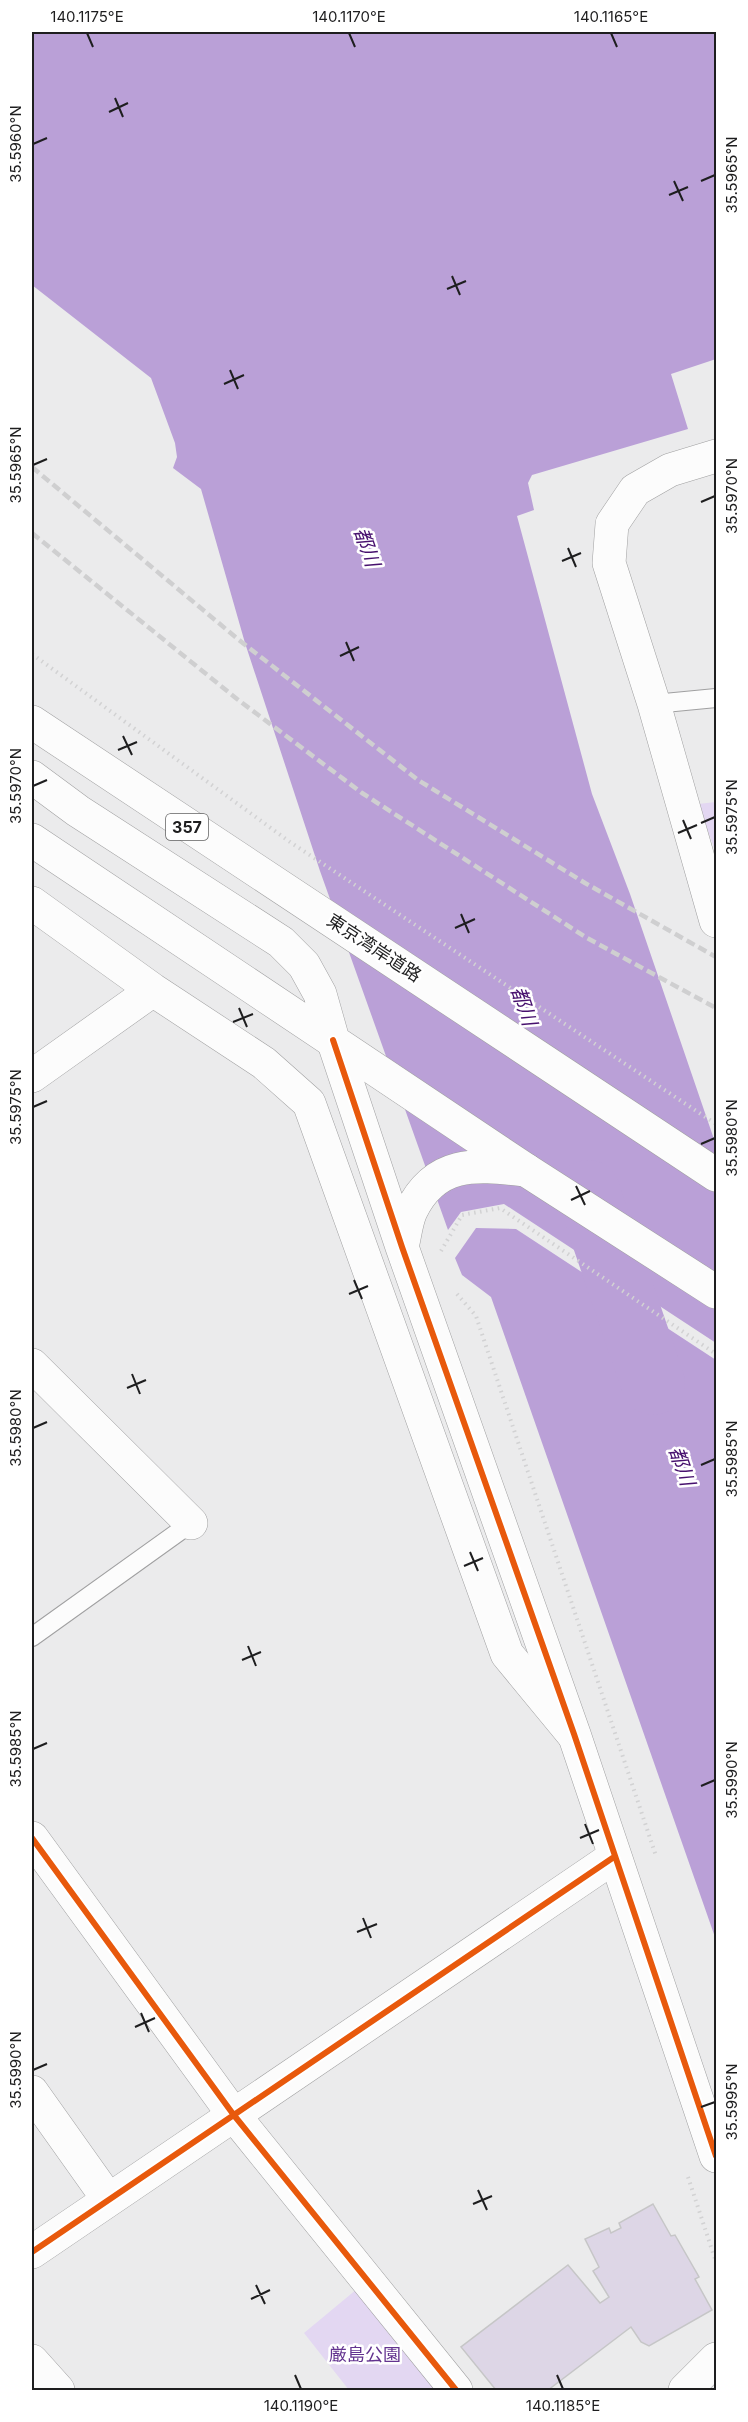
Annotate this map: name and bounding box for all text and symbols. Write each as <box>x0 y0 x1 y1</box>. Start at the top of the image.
text: 140.1175°E <box>50 7 124 26</box>
text: 140.1170°E <box>312 7 386 26</box>
text: 140.1165°E <box>574 7 648 26</box>
text: 35.5960°N <box>6 105 25 183</box>
text: 35.5965°N <box>722 136 741 214</box>
text: 35.5965°N <box>6 426 25 504</box>
text: 35.5970°N <box>722 458 741 534</box>
water label: 都川 <box>349 524 386 572</box>
text: 35.5970°N <box>6 748 25 824</box>
text: 35.5975°N <box>722 779 741 855</box>
road number: 357 <box>166 814 208 840</box>
street label: 東京湾岸道路 <box>323 909 425 986</box>
water label: 都川 <box>506 983 543 1031</box>
text: 35.5975°N <box>6 1069 25 1145</box>
text: 35.5980°N <box>722 1099 741 1177</box>
text: 35.5980°N <box>6 1389 25 1467</box>
text: 35.5985°N <box>722 1420 741 1498</box>
water label: 都川 <box>664 1443 701 1491</box>
text: 35.5985°N <box>6 1710 25 1788</box>
text: 35.5990°N <box>722 1741 741 1819</box>
text: 35.5990°N <box>6 2031 25 2109</box>
text: 35.5995°N <box>722 2063 741 2141</box>
park label: 厳島公園 <box>329 2344 401 2365</box>
text: 140.1190°E <box>264 2396 338 2415</box>
text: 140.1185°E <box>526 2396 600 2415</box>

